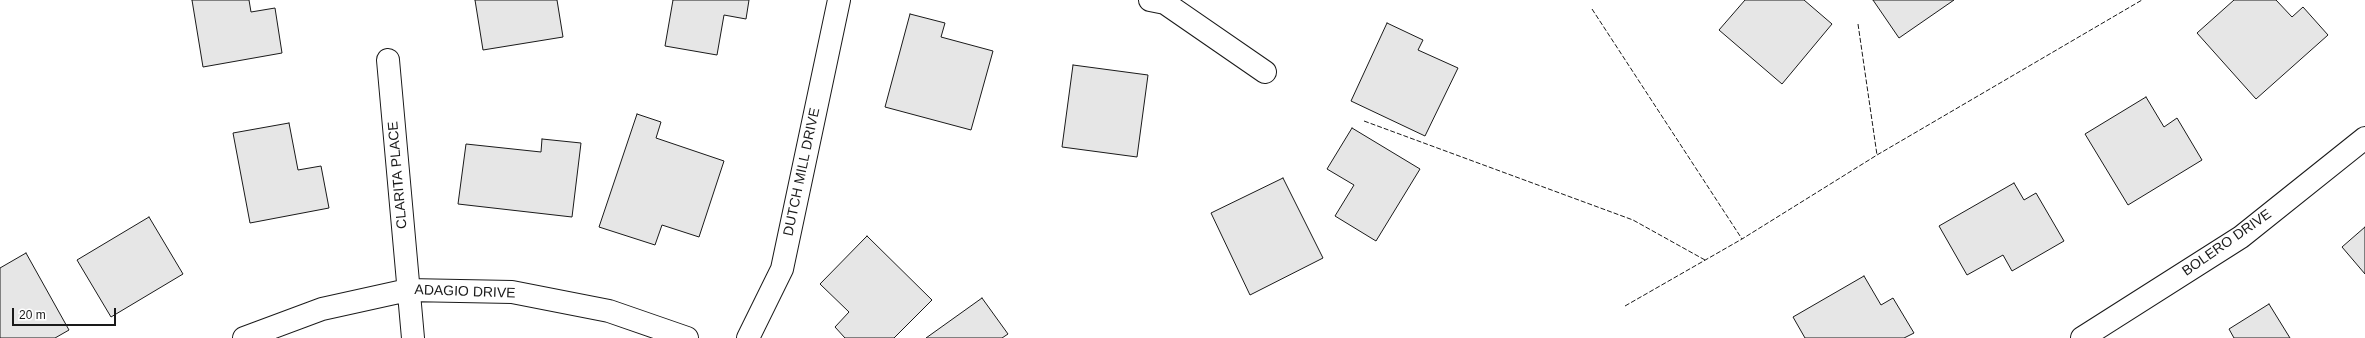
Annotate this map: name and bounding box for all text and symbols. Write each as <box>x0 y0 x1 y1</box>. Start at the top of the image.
street label: DUTCH MILL DRIVE <box>780 106 824 238</box>
street label: CLARITA PLACE <box>385 121 411 229</box>
street label: BOLERO DRIVE <box>2179 206 2275 280</box>
street label: ADAGIO DRIVE <box>414 282 516 302</box>
scale bar <box>14 300 118 326</box>
text: 20 m <box>19 308 46 322</box>

